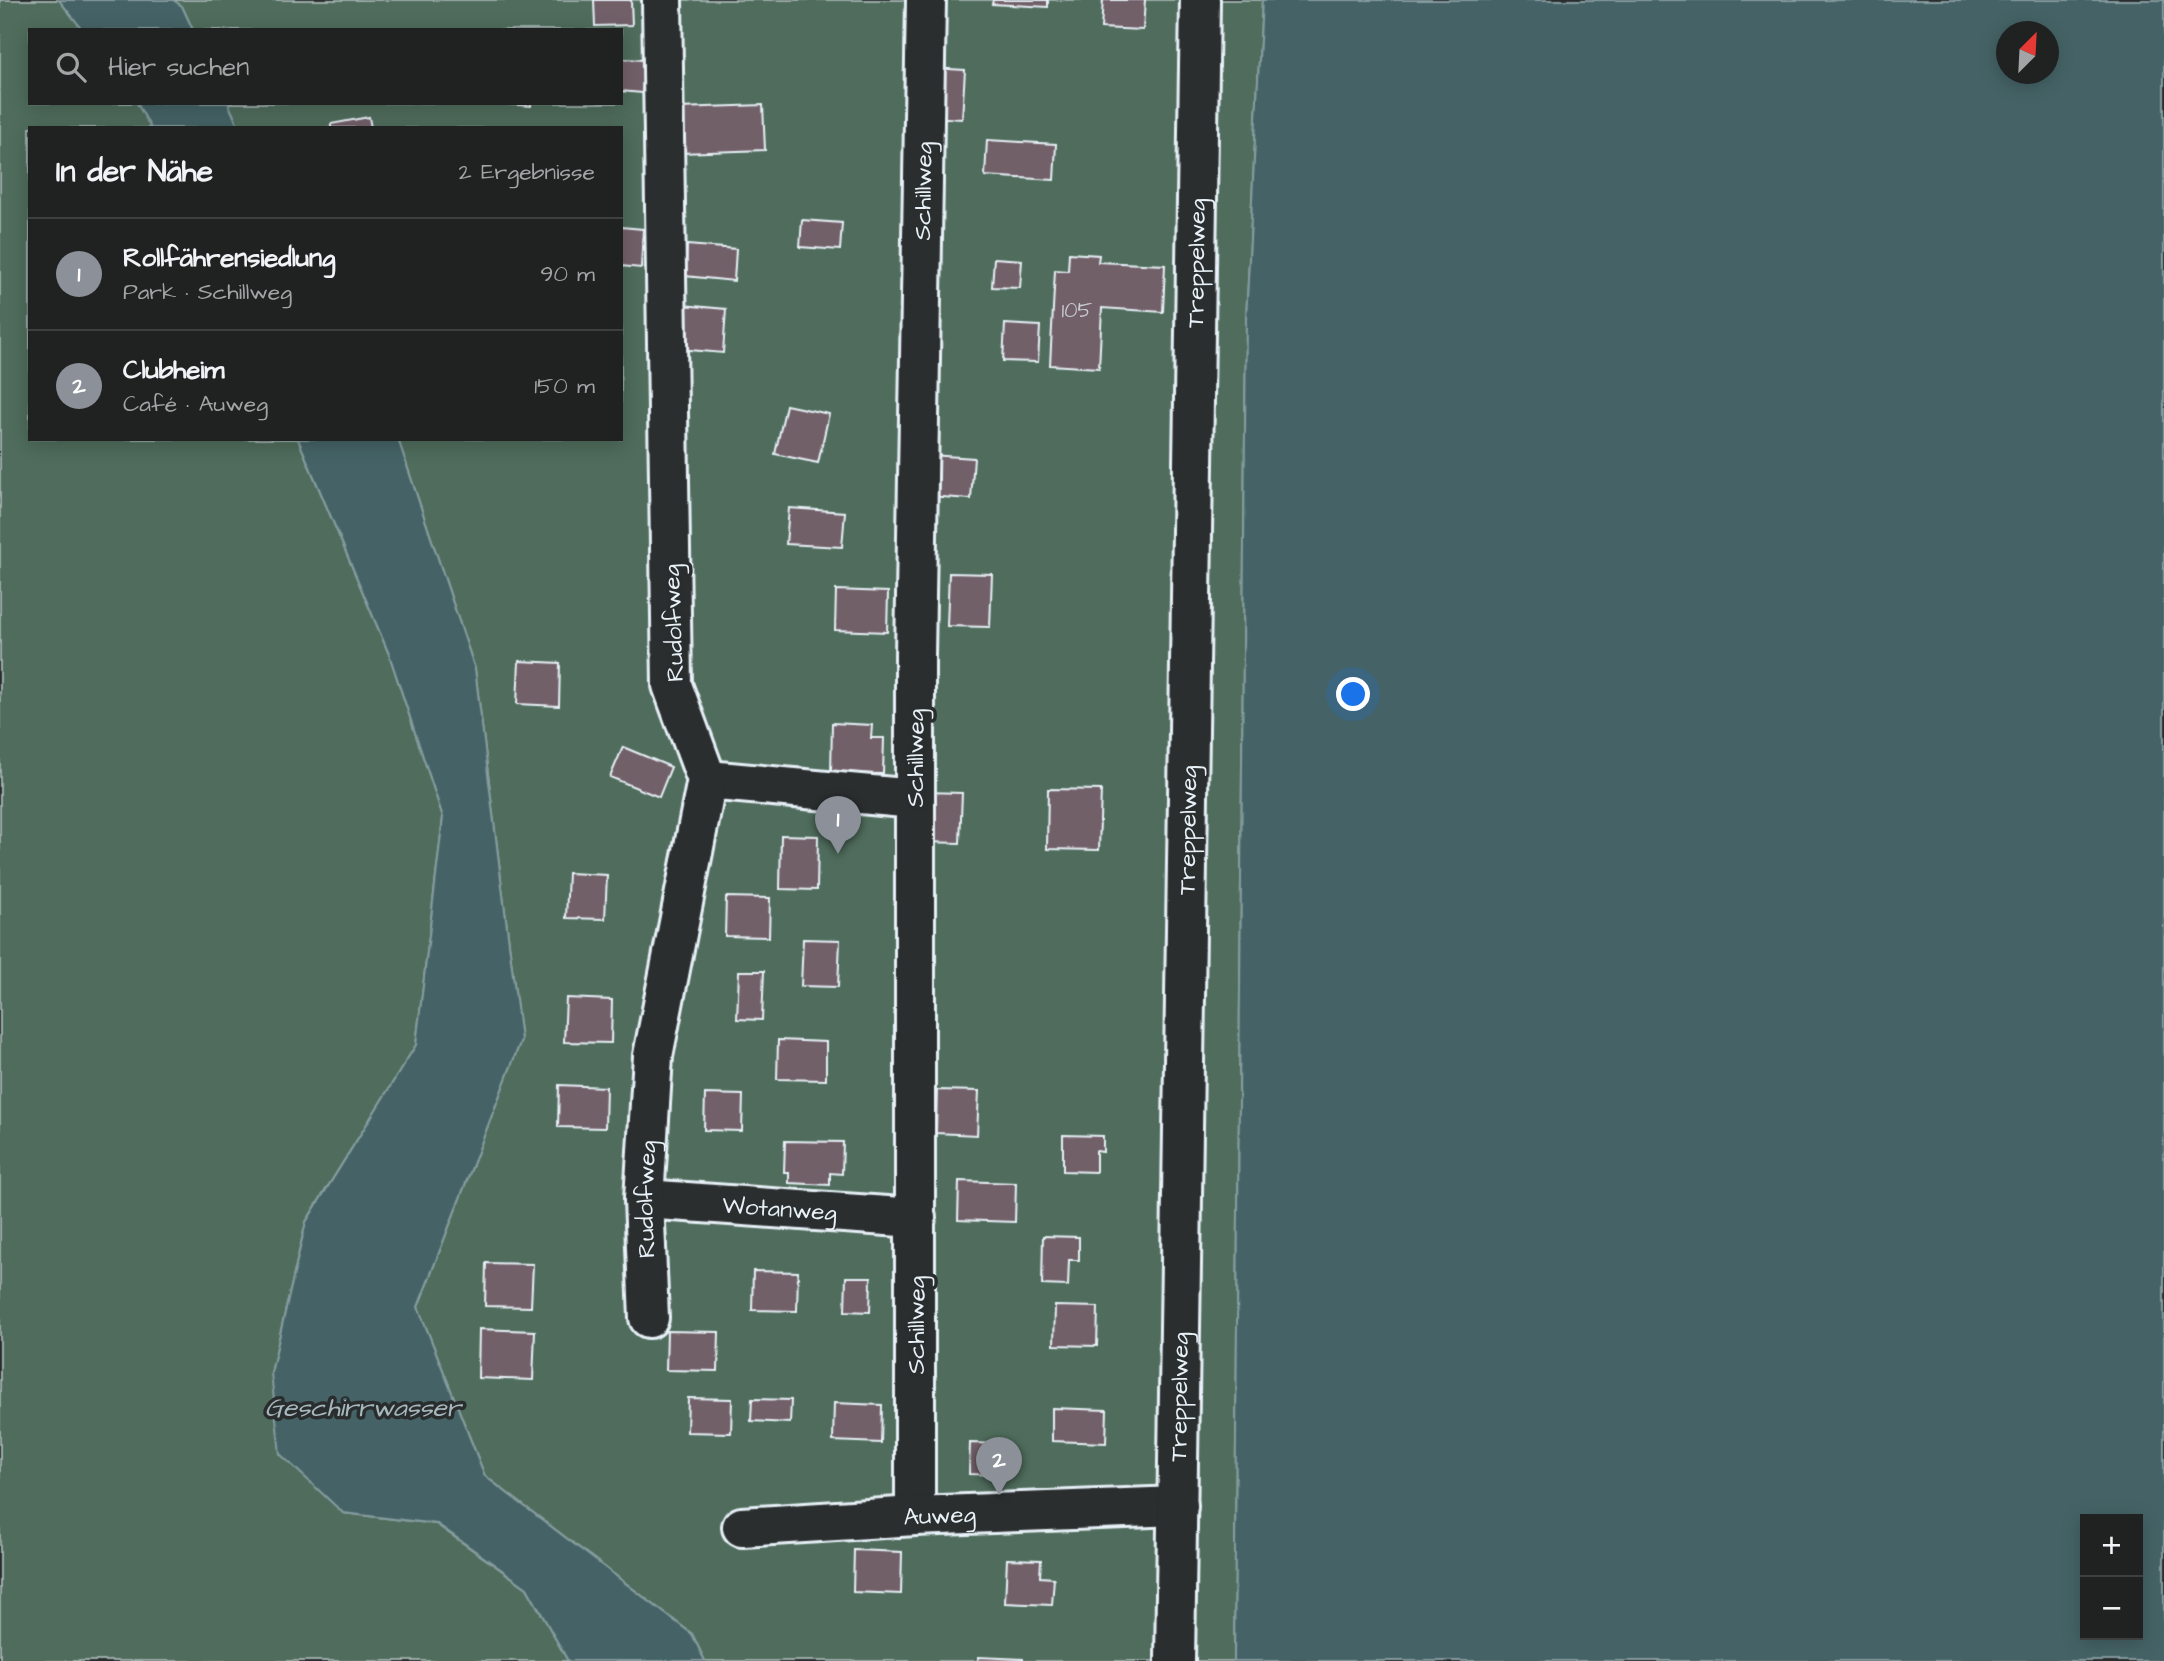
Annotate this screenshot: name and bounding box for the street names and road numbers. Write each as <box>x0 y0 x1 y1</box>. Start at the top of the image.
street label: Schillweg <box>906 142 943 241</box>
street label: Treppelweg <box>1179 198 1216 328</box>
street label: Rudolfweg <box>655 563 694 682</box>
street label: Schillweg <box>899 709 934 807</box>
street label: Treppelweg <box>1171 765 1207 895</box>
street label: Rudolfweg <box>628 1139 667 1259</box>
street label: Wotanweg <box>721 1189 838 1231</box>
street label: Schillweg <box>900 1276 935 1374</box>
street label: Treppelweg <box>1162 1332 1199 1462</box>
street label: Auweg <box>902 1498 976 1535</box>

